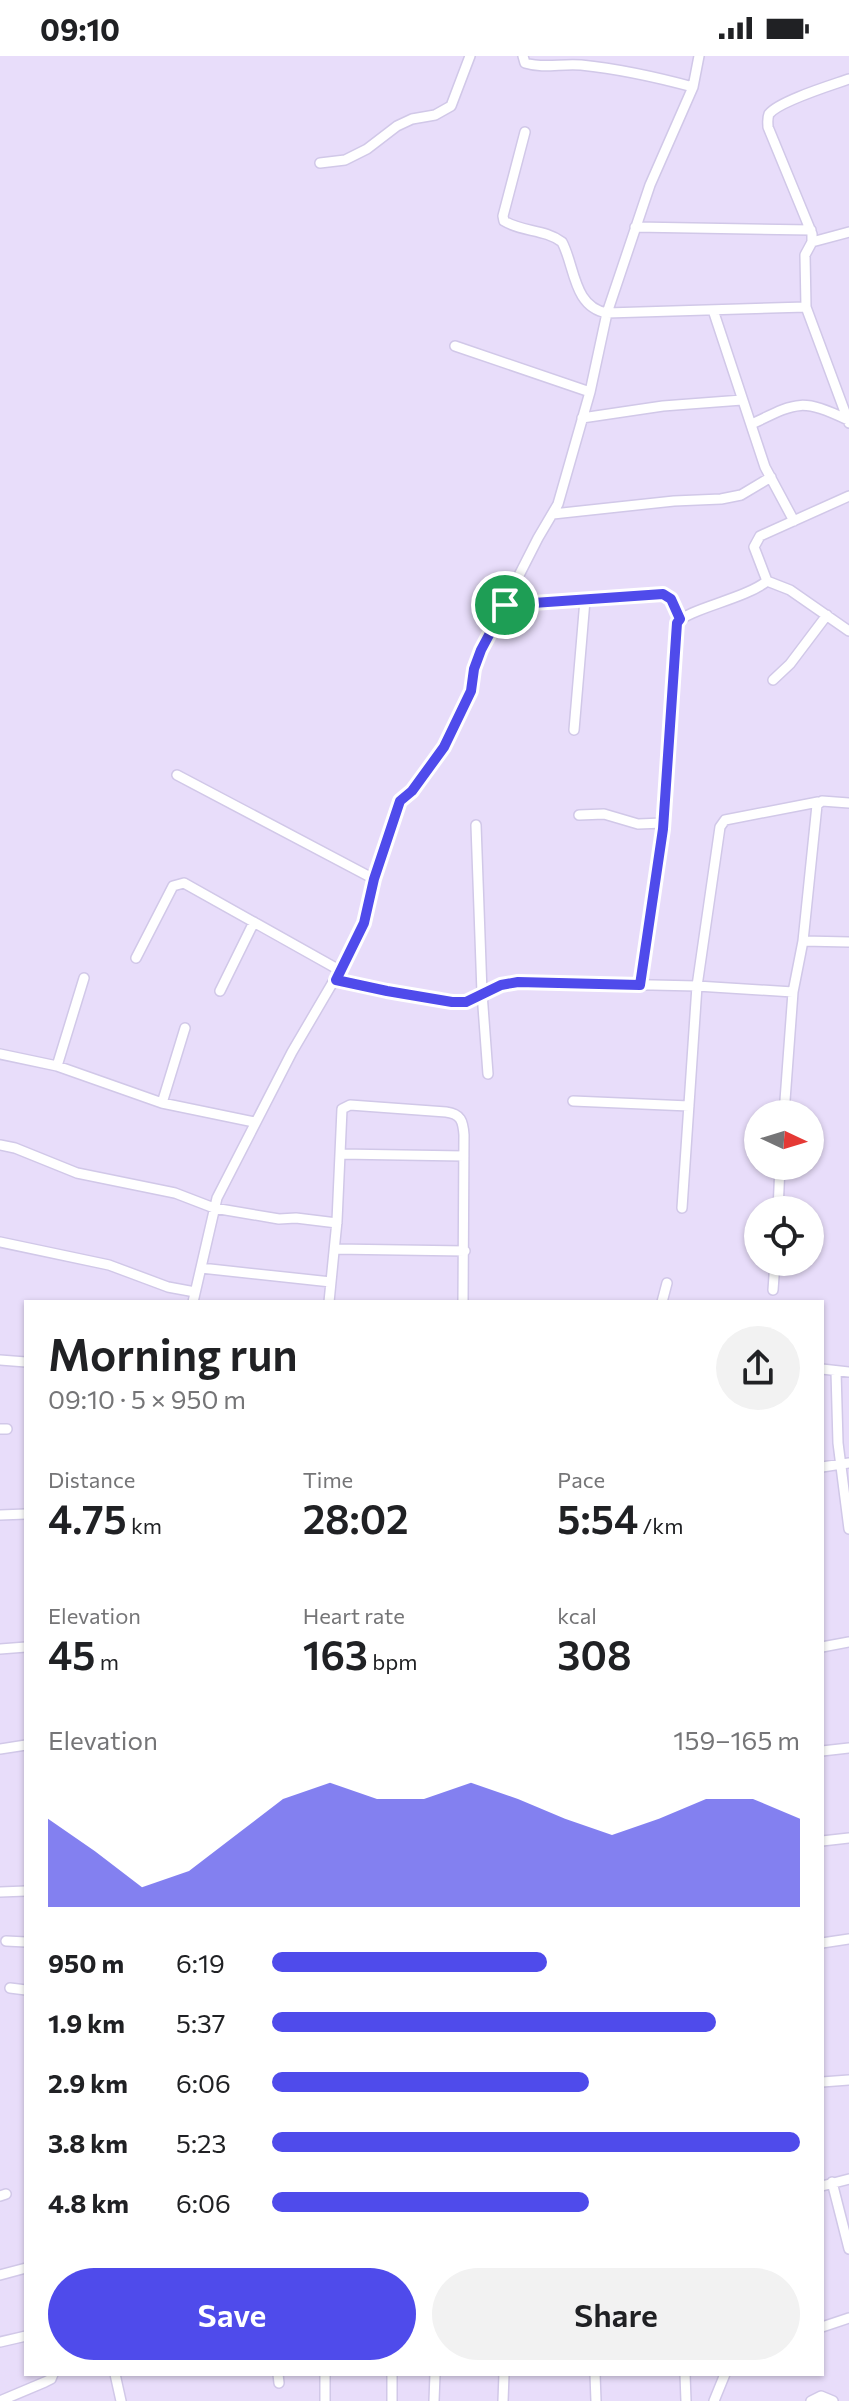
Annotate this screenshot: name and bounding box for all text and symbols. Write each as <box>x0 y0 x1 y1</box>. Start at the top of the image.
text: 09:10 <box>40 10 120 47</box>
pin <box>471 571 539 639</box>
icon: arrive <box>483 583 527 627</box>
north arrow <box>744 1100 824 1180</box>
map controls <box>744 1100 824 1276</box>
button: locate <box>744 1196 824 1276</box>
text: Morning run <box>48 1326 298 1380</box>
button: share <box>716 1326 800 1410</box>
text: 09:10 · 5 × 950 m <box>48 1383 246 1414</box>
text: Distance <box>48 1466 135 1493</box>
text: Time <box>303 1466 353 1493</box>
text: Pace <box>557 1466 605 1493</box>
text: 4.75 <box>48 1493 127 1542</box>
text: 28:02 <box>303 1493 409 1542</box>
text: 5:54 <box>557 1493 638 1542</box>
text: km <box>127 1512 162 1539</box>
text: /km <box>638 1512 683 1539</box>
text: Elevation <box>48 1602 141 1629</box>
text: Heart rate <box>303 1602 405 1629</box>
text: kcal <box>557 1602 597 1629</box>
text: 45 <box>48 1629 96 1678</box>
text: 163 <box>303 1629 368 1678</box>
text: 308 <box>557 1629 631 1678</box>
text: m <box>96 1648 119 1675</box>
text: bpm <box>368 1648 417 1675</box>
text: Elevation <box>48 1724 158 1755</box>
text: 159–165 m <box>673 1724 800 1755</box>
text: 950 m <box>48 1947 124 1978</box>
text: 6:19 <box>176 1947 225 1978</box>
text: 1.9 km <box>48 2007 125 2038</box>
text: 5:37 <box>176 2007 226 2038</box>
text: 2.9 km <box>48 2067 128 2098</box>
text: 6:06 <box>176 2067 231 2098</box>
text: 3.8 km <box>48 2127 128 2158</box>
text: 5:23 <box>176 2127 226 2158</box>
text: 4.8 km <box>48 2187 129 2218</box>
text: 6:06 <box>176 2187 231 2218</box>
button: Save <box>48 2268 416 2360</box>
button: Share <box>432 2268 800 2360</box>

